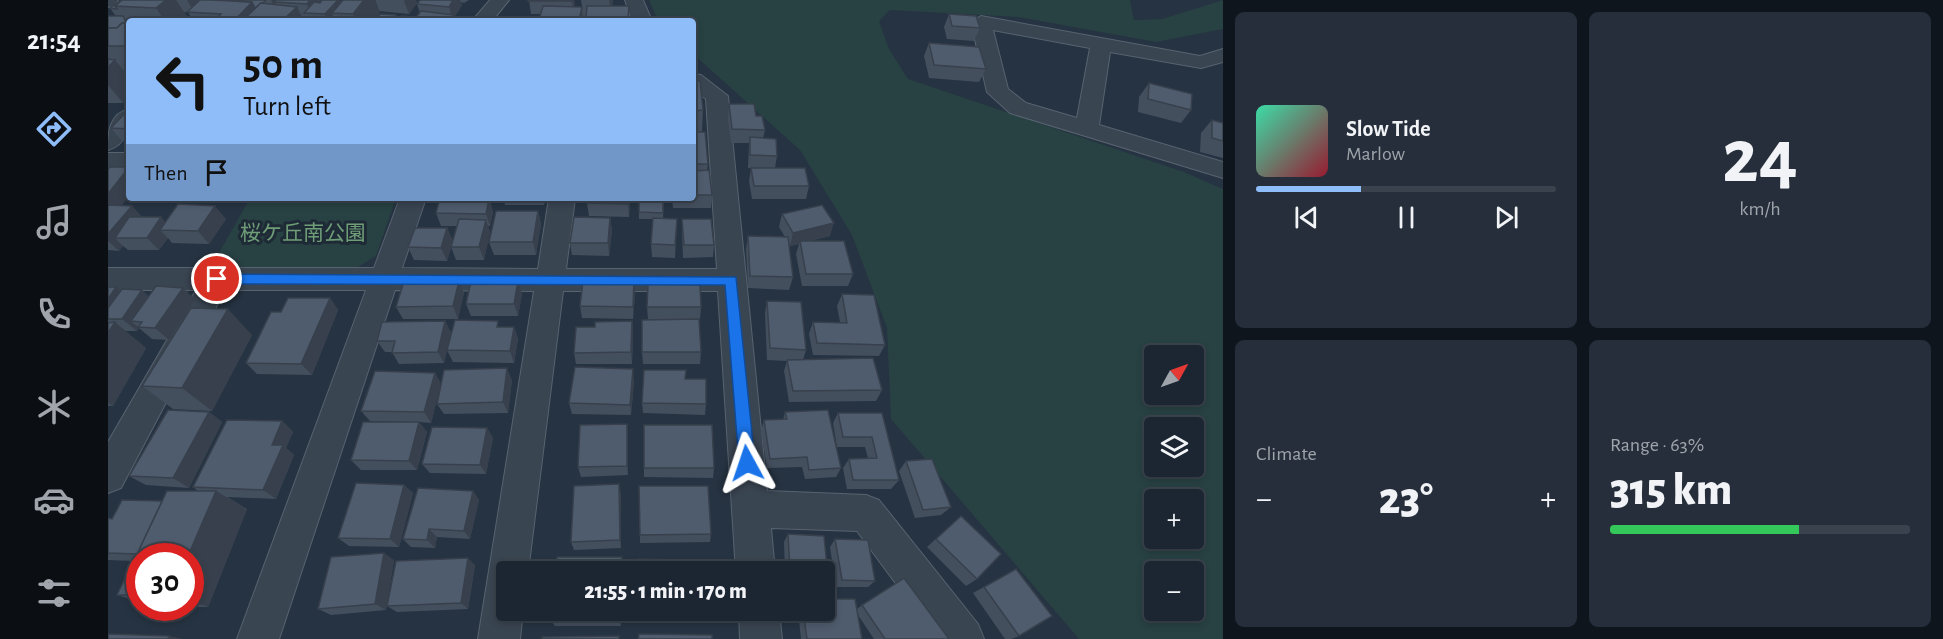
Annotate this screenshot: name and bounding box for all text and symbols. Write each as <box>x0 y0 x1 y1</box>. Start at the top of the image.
text: 21:54 <box>27 27 81 54</box>
icon: left <box>144 42 222 120</box>
text: 50 m <box>243 44 323 86</box>
text: Turn left <box>243 93 331 120</box>
icon: directions <box>33 108 75 150</box>
text: Slow Tide <box>1346 118 1431 140</box>
text: 24 <box>1722 119 1798 197</box>
text: Marlow <box>1346 144 1405 164</box>
icon: arrive <box>200 156 233 189</box>
text: Then <box>144 162 188 184</box>
text: km/h <box>1739 199 1781 219</box>
icon: music <box>33 201 75 243</box>
icon: previous <box>1290 201 1323 234</box>
icon: pause <box>1390 201 1423 234</box>
icon: next <box>1490 201 1523 234</box>
park label: 桜ケ丘南公園 <box>240 222 366 244</box>
pin <box>191 253 242 304</box>
icon: arrive <box>200 262 233 295</box>
icon: phone <box>33 293 75 335</box>
north arrow <box>1144 345 1204 405</box>
map controls <box>1144 345 1204 621</box>
icon: climate <box>33 386 75 428</box>
button: layers <box>1144 417 1204 477</box>
position arrow <box>715 431 779 495</box>
text: Range · 63% <box>1610 435 1704 455</box>
text: Climate <box>1256 444 1317 464</box>
text: 315 km <box>1610 468 1732 513</box>
text: 23° <box>1379 477 1433 522</box>
icon: car <box>33 479 75 521</box>
text: − <box>1256 483 1272 516</box>
text: + <box>1540 483 1556 516</box>
button: + <box>1144 489 1204 549</box>
speed limit sign: 30 <box>126 543 204 621</box>
button: − <box>1144 561 1204 621</box>
icon: filters <box>33 572 75 614</box>
text: 21:55 · 1 min · 170 m <box>584 580 747 602</box>

